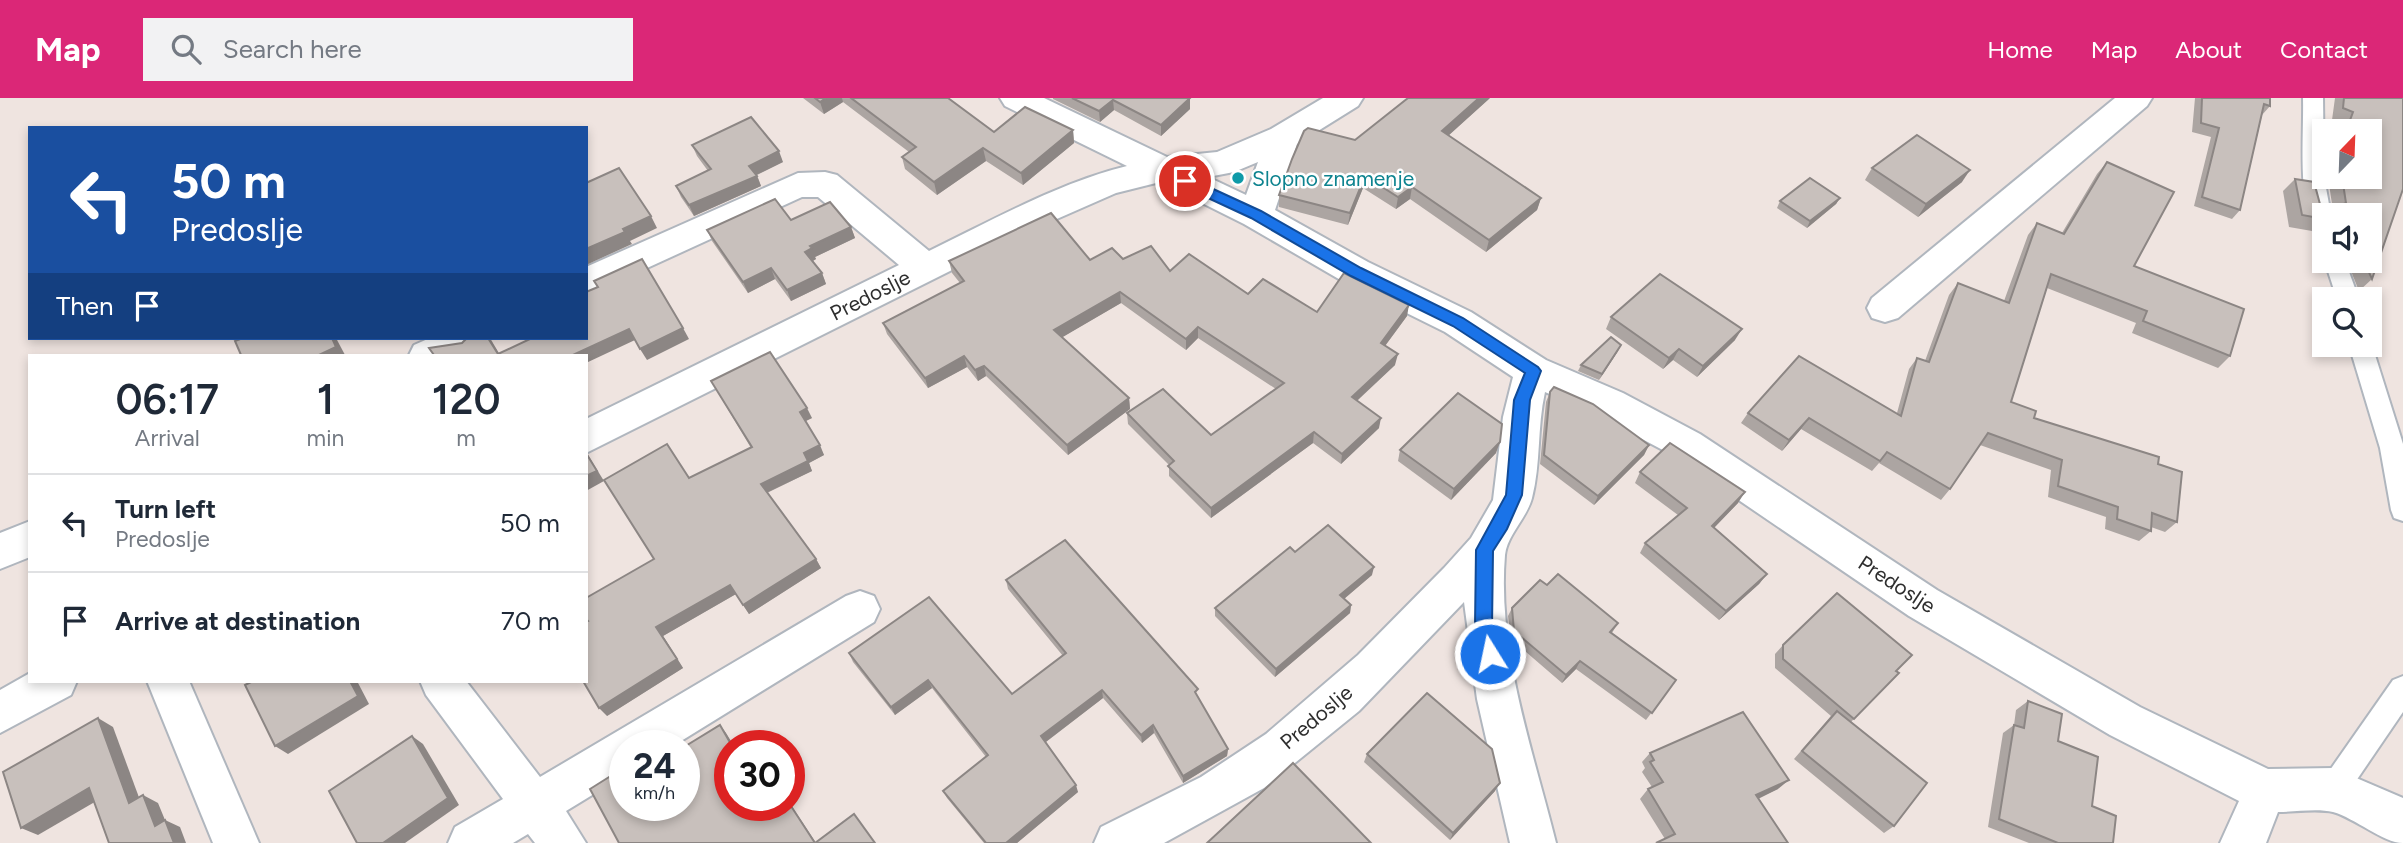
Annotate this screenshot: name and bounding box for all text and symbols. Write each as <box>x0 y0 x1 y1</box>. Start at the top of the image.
search box <box>143 18 633 81</box>
text: Map <box>35 30 101 69</box>
icon: search <box>167 30 205 68</box>
text: Search here <box>223 33 362 65</box>
text: Home <box>1987 35 2053 64</box>
text: Map <box>2091 35 2137 64</box>
text: About <box>2175 35 2242 64</box>
text: Contact <box>2280 35 2368 64</box>
north arrow <box>2312 119 2382 189</box>
map controls <box>2312 119 2382 357</box>
text: 50 m <box>171 151 286 210</box>
pin <box>1155 151 1215 211</box>
icon: left <box>56 154 147 245</box>
icon: arrive <box>1166 162 1204 200</box>
place label: Slopno znamenje <box>1252 166 1414 191</box>
marker: Slopno znamenje <box>1230 170 1246 186</box>
button: sound <box>2312 203 2382 273</box>
text: Predoslje <box>171 211 303 249</box>
street label: Predoslje <box>826 264 914 326</box>
icon: arrive <box>128 287 166 325</box>
button: search <box>2312 287 2382 357</box>
text: Then <box>56 290 114 322</box>
text: 06:17 <box>115 374 219 425</box>
text: 1 <box>317 374 334 425</box>
text: 120 <box>432 374 500 425</box>
text: Arrival <box>135 424 200 452</box>
text: min <box>307 424 344 452</box>
text: m <box>456 424 476 452</box>
text: Turn left <box>115 493 216 525</box>
icon: left <box>56 504 94 542</box>
text: 50 m <box>500 507 560 539</box>
text: Predoslje <box>115 525 210 553</box>
street label: Predoslje <box>1854 550 1940 618</box>
icon: arrive <box>56 602 94 640</box>
text: Arrive at destination <box>115 605 360 637</box>
text: 70 m <box>501 605 560 637</box>
position arrow <box>1453 617 1527 691</box>
street label: Predoslje <box>1275 680 1357 754</box>
speed limit sign: 30 <box>714 730 805 821</box>
text: 24 <box>633 745 676 787</box>
text: km/h <box>634 782 675 804</box>

